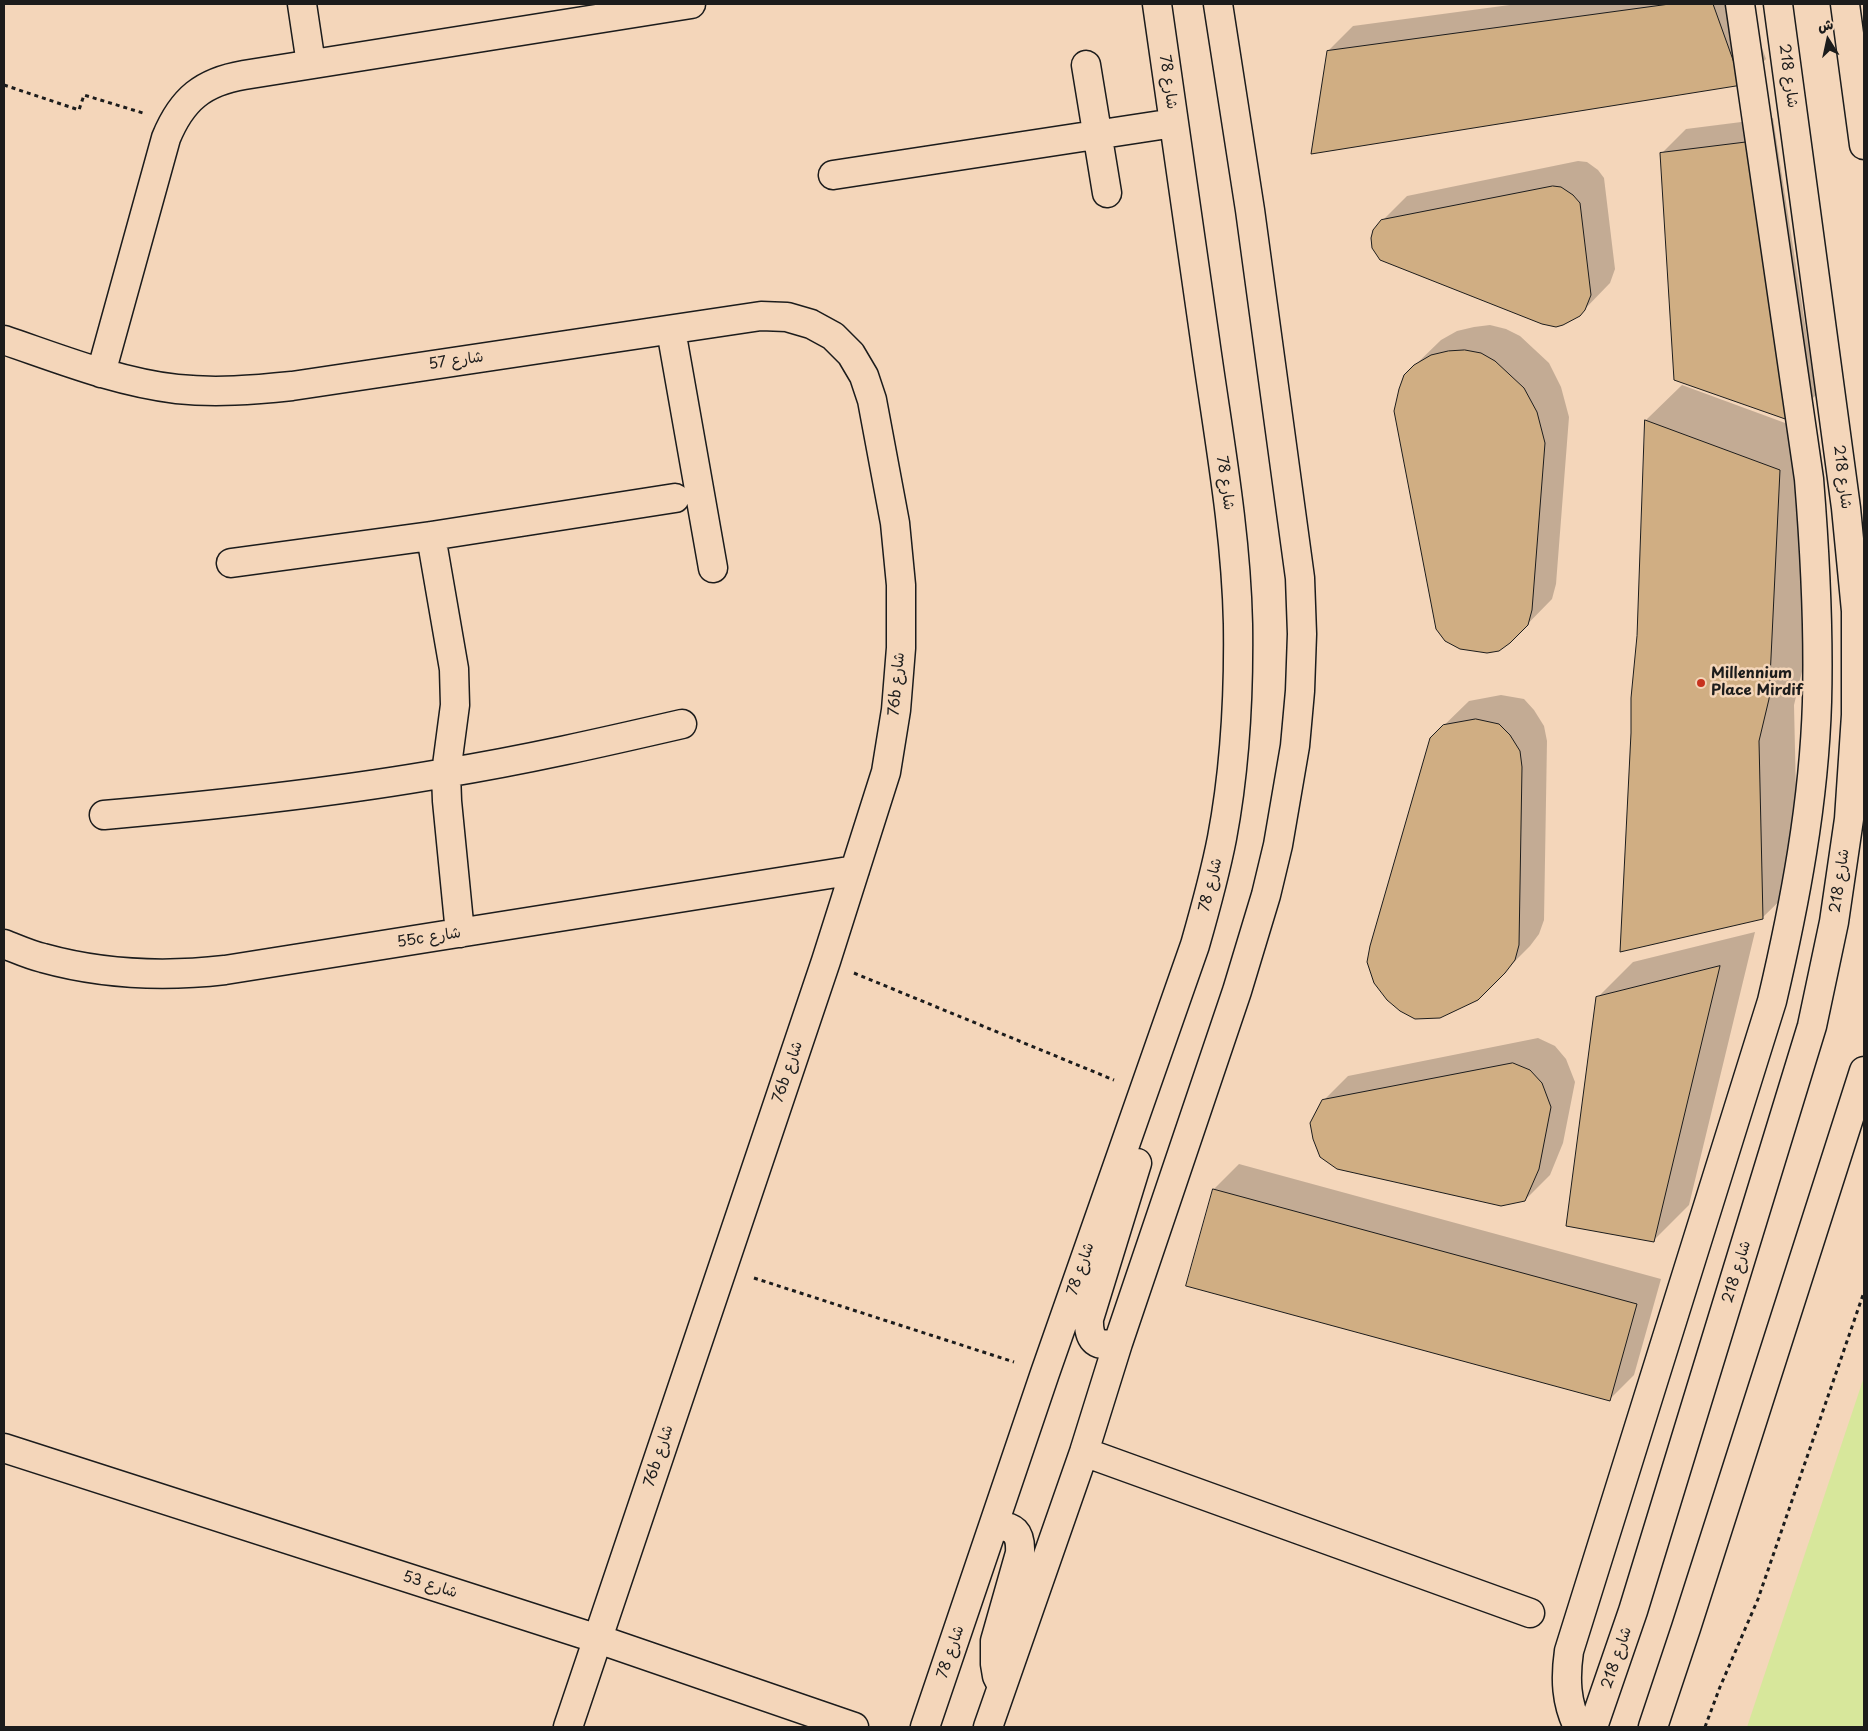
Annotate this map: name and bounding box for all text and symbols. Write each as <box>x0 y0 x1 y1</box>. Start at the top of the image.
text: ش <box>1816 13 1835 36</box>
north arrow <box>1803 15 1853 65</box>
street label: شارع 218 <box>1775 43 1801 109</box>
street label: شارع 78 <box>1155 54 1181 110</box>
street label: شارع 57 <box>427 348 485 374</box>
street label: شارع 218 <box>1829 444 1855 510</box>
street label: شارع 78 <box>1212 455 1238 511</box>
street label: 76b شارع <box>885 651 909 717</box>
place label: Millennium Place Mirdif <box>1711 665 1803 700</box>
marker: Millennium Place Mirdif <box>1695 677 1707 689</box>
street label: شارع 218 <box>1827 848 1853 914</box>
street label: شارع 78 <box>1196 856 1226 914</box>
street label: 55c شارع <box>396 924 462 952</box>
street label: 76b شارع <box>769 1039 807 1105</box>
street label: شارع 218 <box>1719 1239 1755 1305</box>
street label: شارع 78 <box>1064 1240 1098 1298</box>
street label: 76b شارع <box>641 1423 677 1489</box>
street label: شارع 53 <box>400 1568 460 1602</box>
street label: شارع 78 <box>934 1623 968 1681</box>
street label: شارع 218 <box>1598 1625 1636 1691</box>

